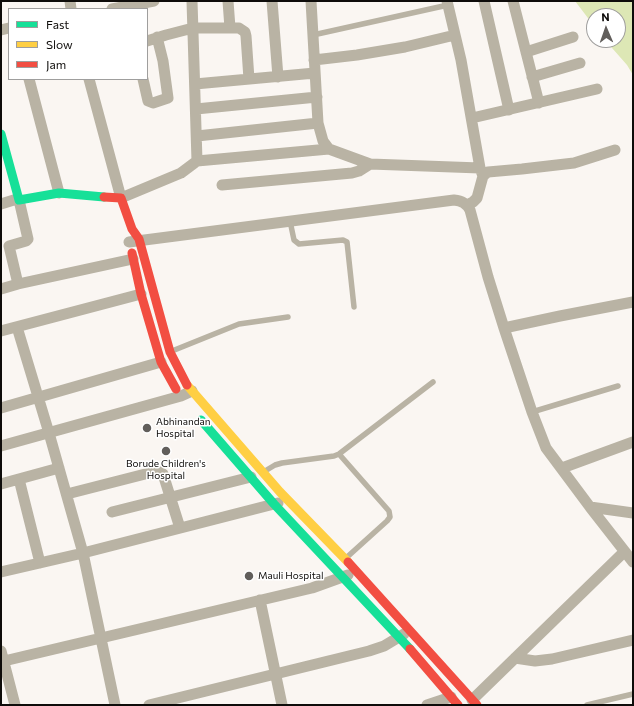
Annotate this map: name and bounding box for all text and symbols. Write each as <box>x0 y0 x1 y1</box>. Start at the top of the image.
legend <box>8 8 148 80</box>
north arrow <box>586 8 626 48</box>
text: N <box>601 10 610 23</box>
text: Fast <box>46 17 69 31</box>
text: Slow <box>46 37 73 51</box>
text: Jam <box>46 57 66 71</box>
place label: Abhinandan Hospital <box>156 416 211 440</box>
marker: Abhinandan Hospital <box>141 422 153 434</box>
marker: Borude Children's Hospital <box>160 445 172 457</box>
place label: Borude Children's Hospital <box>126 458 206 482</box>
marker: Mauli Hospital <box>243 570 255 582</box>
place label: Mauli Hospital <box>258 570 324 582</box>

